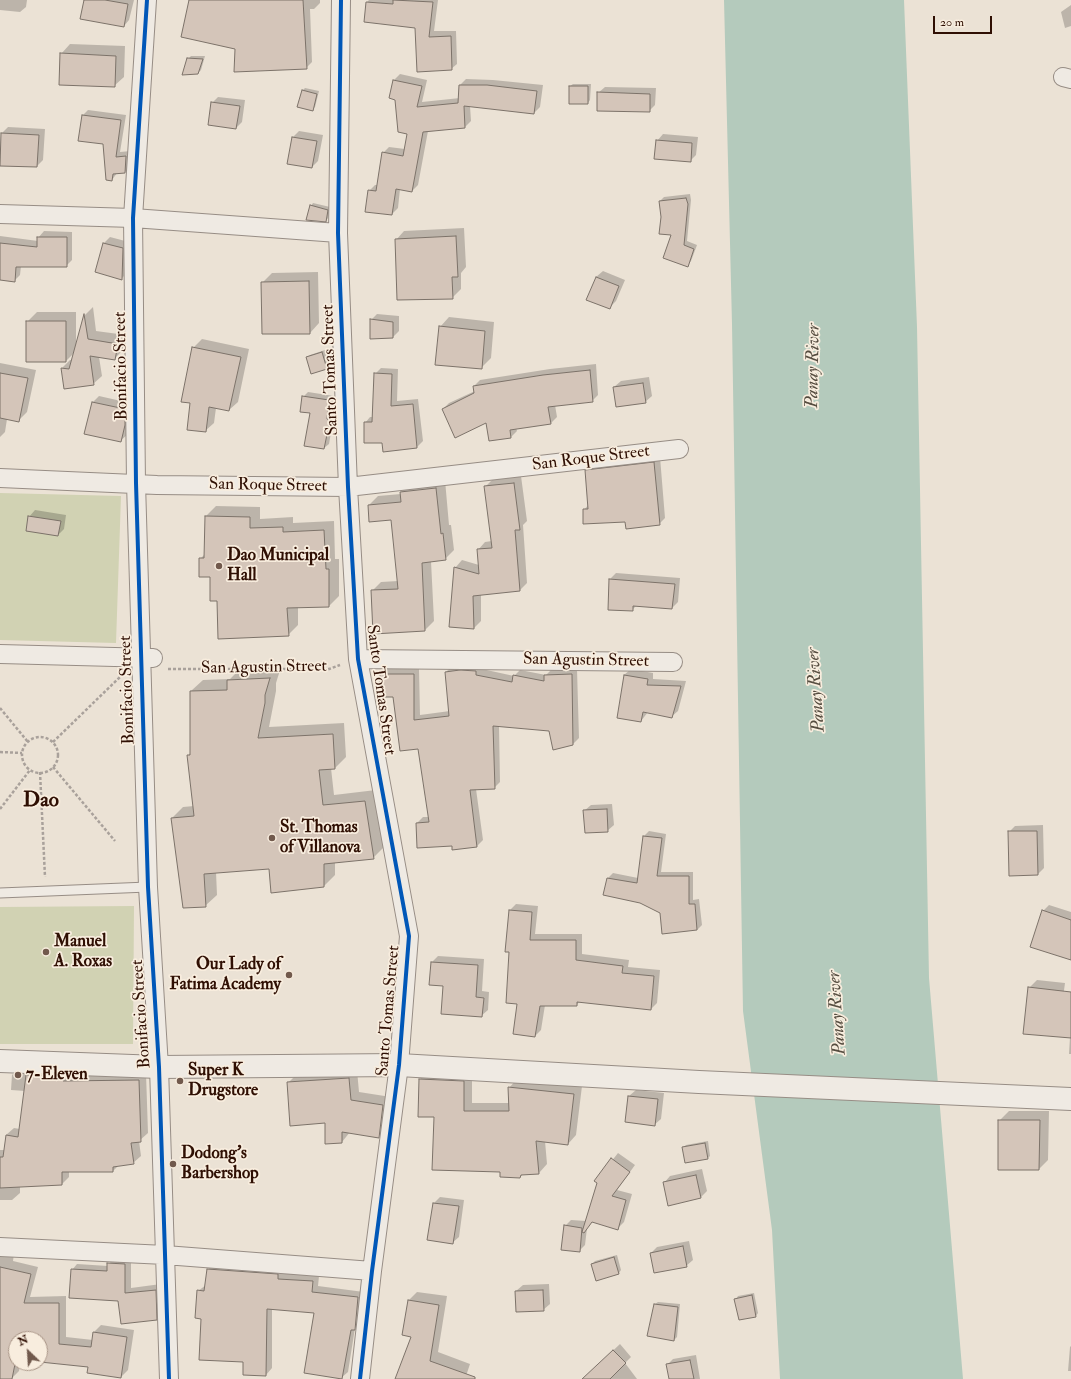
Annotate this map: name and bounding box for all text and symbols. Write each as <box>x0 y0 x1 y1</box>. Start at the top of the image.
scale bar <box>935 8 994 34</box>
text: 20 m <box>940 15 964 30</box>
street label: Santo Tomas Street <box>319 304 343 436</box>
street label: Bonifacio Street <box>111 311 133 421</box>
water label: Panay River <box>802 323 826 409</box>
street label: San Roque Street <box>531 442 651 476</box>
street label: San Roque Street <box>209 475 327 497</box>
place label: Dao Municipal Hall <box>227 546 329 586</box>
marker: Dao Municipal Hall <box>214 561 224 571</box>
street label: Santo Tomas Street <box>361 623 399 757</box>
street label: Bonifacio Street <box>116 635 140 745</box>
water label: Panay River <box>803 647 831 733</box>
street label: San Agustin Street <box>523 650 649 672</box>
street label: San Agustin Street <box>201 657 327 679</box>
district label: Dao <box>23 788 59 814</box>
place label: St. Thomas of Villanova <box>280 818 360 858</box>
marker: St. Thomas of Villanova <box>267 833 277 843</box>
place label: Manuel A. Roxas <box>54 932 112 972</box>
street label: Santo Tomas Street <box>373 945 405 1077</box>
marker: Manuel A. Roxas <box>41 947 51 957</box>
place label: Our Lady of Fatima Academy <box>169 955 281 995</box>
street label: Bonifacio Street <box>128 959 156 1069</box>
marker: Our Lady of Fatima Academy <box>284 970 294 980</box>
water label: Panay River <box>824 970 852 1056</box>
place label: Super K Drugstore <box>188 1061 258 1101</box>
place label: 7-Eleven <box>26 1065 88 1085</box>
marker: 7-Eleven <box>13 1070 23 1080</box>
marker: Super K Drugstore <box>175 1076 185 1086</box>
place label: Dodong's Barbershop <box>181 1144 259 1184</box>
marker: Dodong's Barbershop <box>168 1159 178 1169</box>
north arrow <box>8 1331 48 1371</box>
text: N <box>16 1333 30 1349</box>

